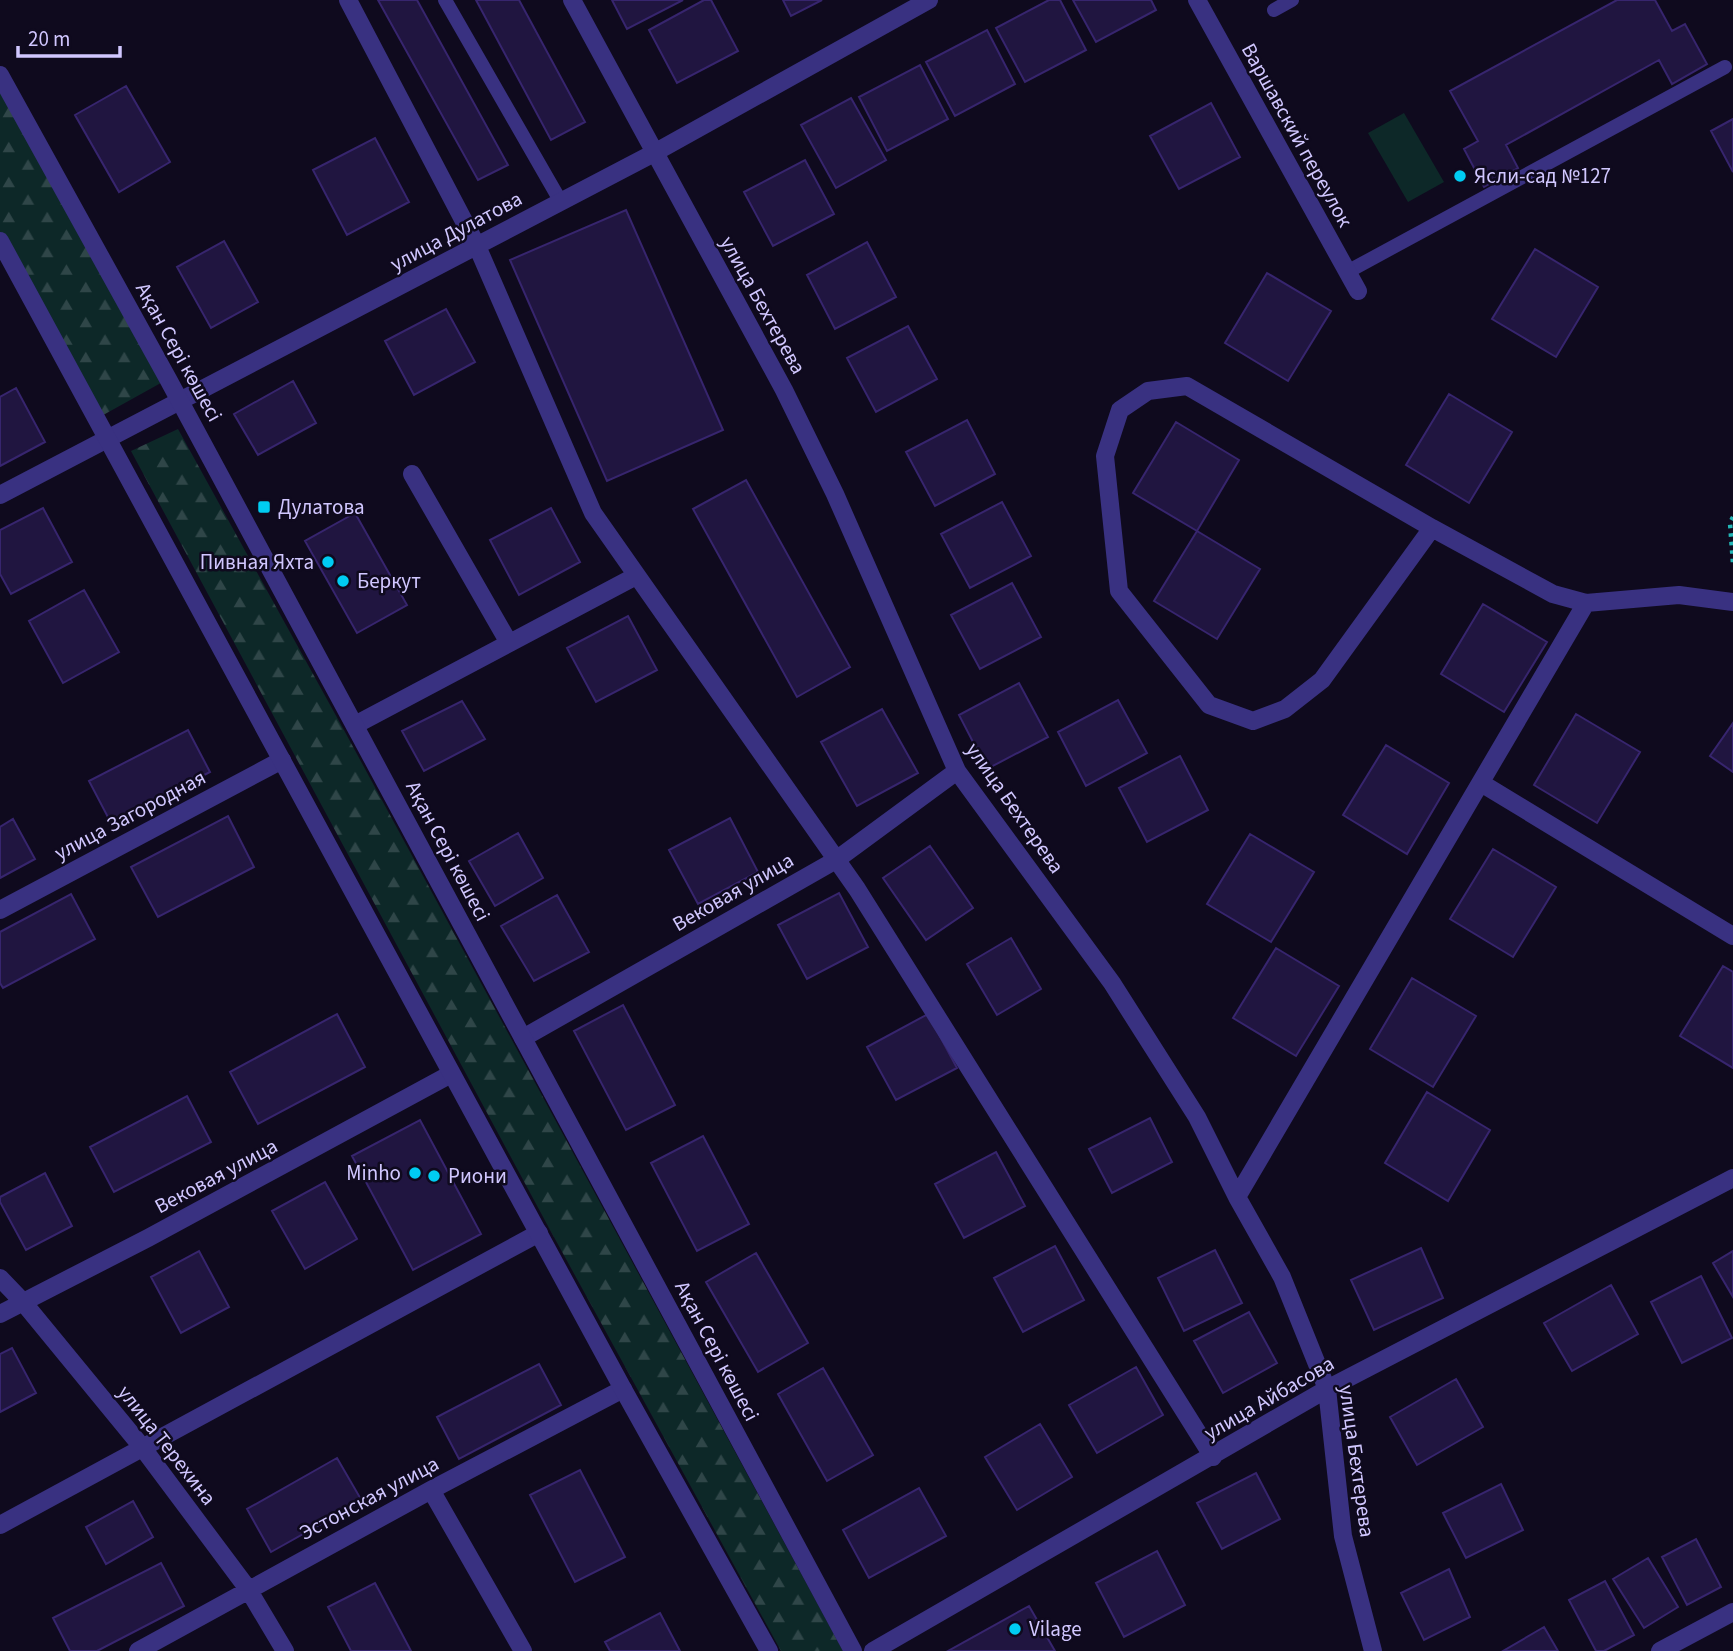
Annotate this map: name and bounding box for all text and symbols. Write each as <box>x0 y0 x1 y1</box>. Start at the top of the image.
scale bar <box>18 14 119 58</box>
text: 20 m <box>28 24 70 54</box>
street label: Варшавский переулок <box>1234 38 1360 233</box>
place label: Ясли-сад №127 <box>1474 161 1611 191</box>
marker: Ясли-сад №127 <box>1452 168 1468 184</box>
street label: улица Дулатова <box>385 184 527 278</box>
street label: улица Бехтерева <box>713 231 813 379</box>
street label: Ақан Сері көшесі <box>128 277 230 427</box>
place label: Дулатова <box>278 492 365 522</box>
marker: Дулатова <box>256 499 272 515</box>
place label: Пивная Яхта <box>200 547 314 577</box>
marker: Пивная Яхта <box>320 554 336 570</box>
place label: Беркут <box>357 566 421 596</box>
marker: Беркут <box>335 573 351 589</box>
street label: улица Бехтерева <box>959 736 1071 880</box>
street label: улица Загородная <box>49 762 211 868</box>
street label: Ақан Сері көшесі <box>398 776 498 926</box>
street label: Вековая улица <box>667 845 799 939</box>
street label: Вековая улица <box>149 1131 283 1221</box>
place label: Minho <box>346 1158 401 1188</box>
place label: Риони <box>448 1161 507 1191</box>
marker: Minho <box>407 1165 423 1181</box>
marker: Риони <box>426 1168 442 1184</box>
street label: Ақан Сері көшесі <box>667 1276 767 1426</box>
street label: улица Айбасова <box>1198 1348 1340 1448</box>
street label: улица Терехина <box>111 1379 223 1511</box>
street label: улица Бехтерева <box>1331 1383 1383 1539</box>
street label: Эстонская улица <box>294 1449 444 1547</box>
place label: Vilage <box>1029 1614 1082 1644</box>
marker: Vilage <box>1007 1621 1023 1637</box>

